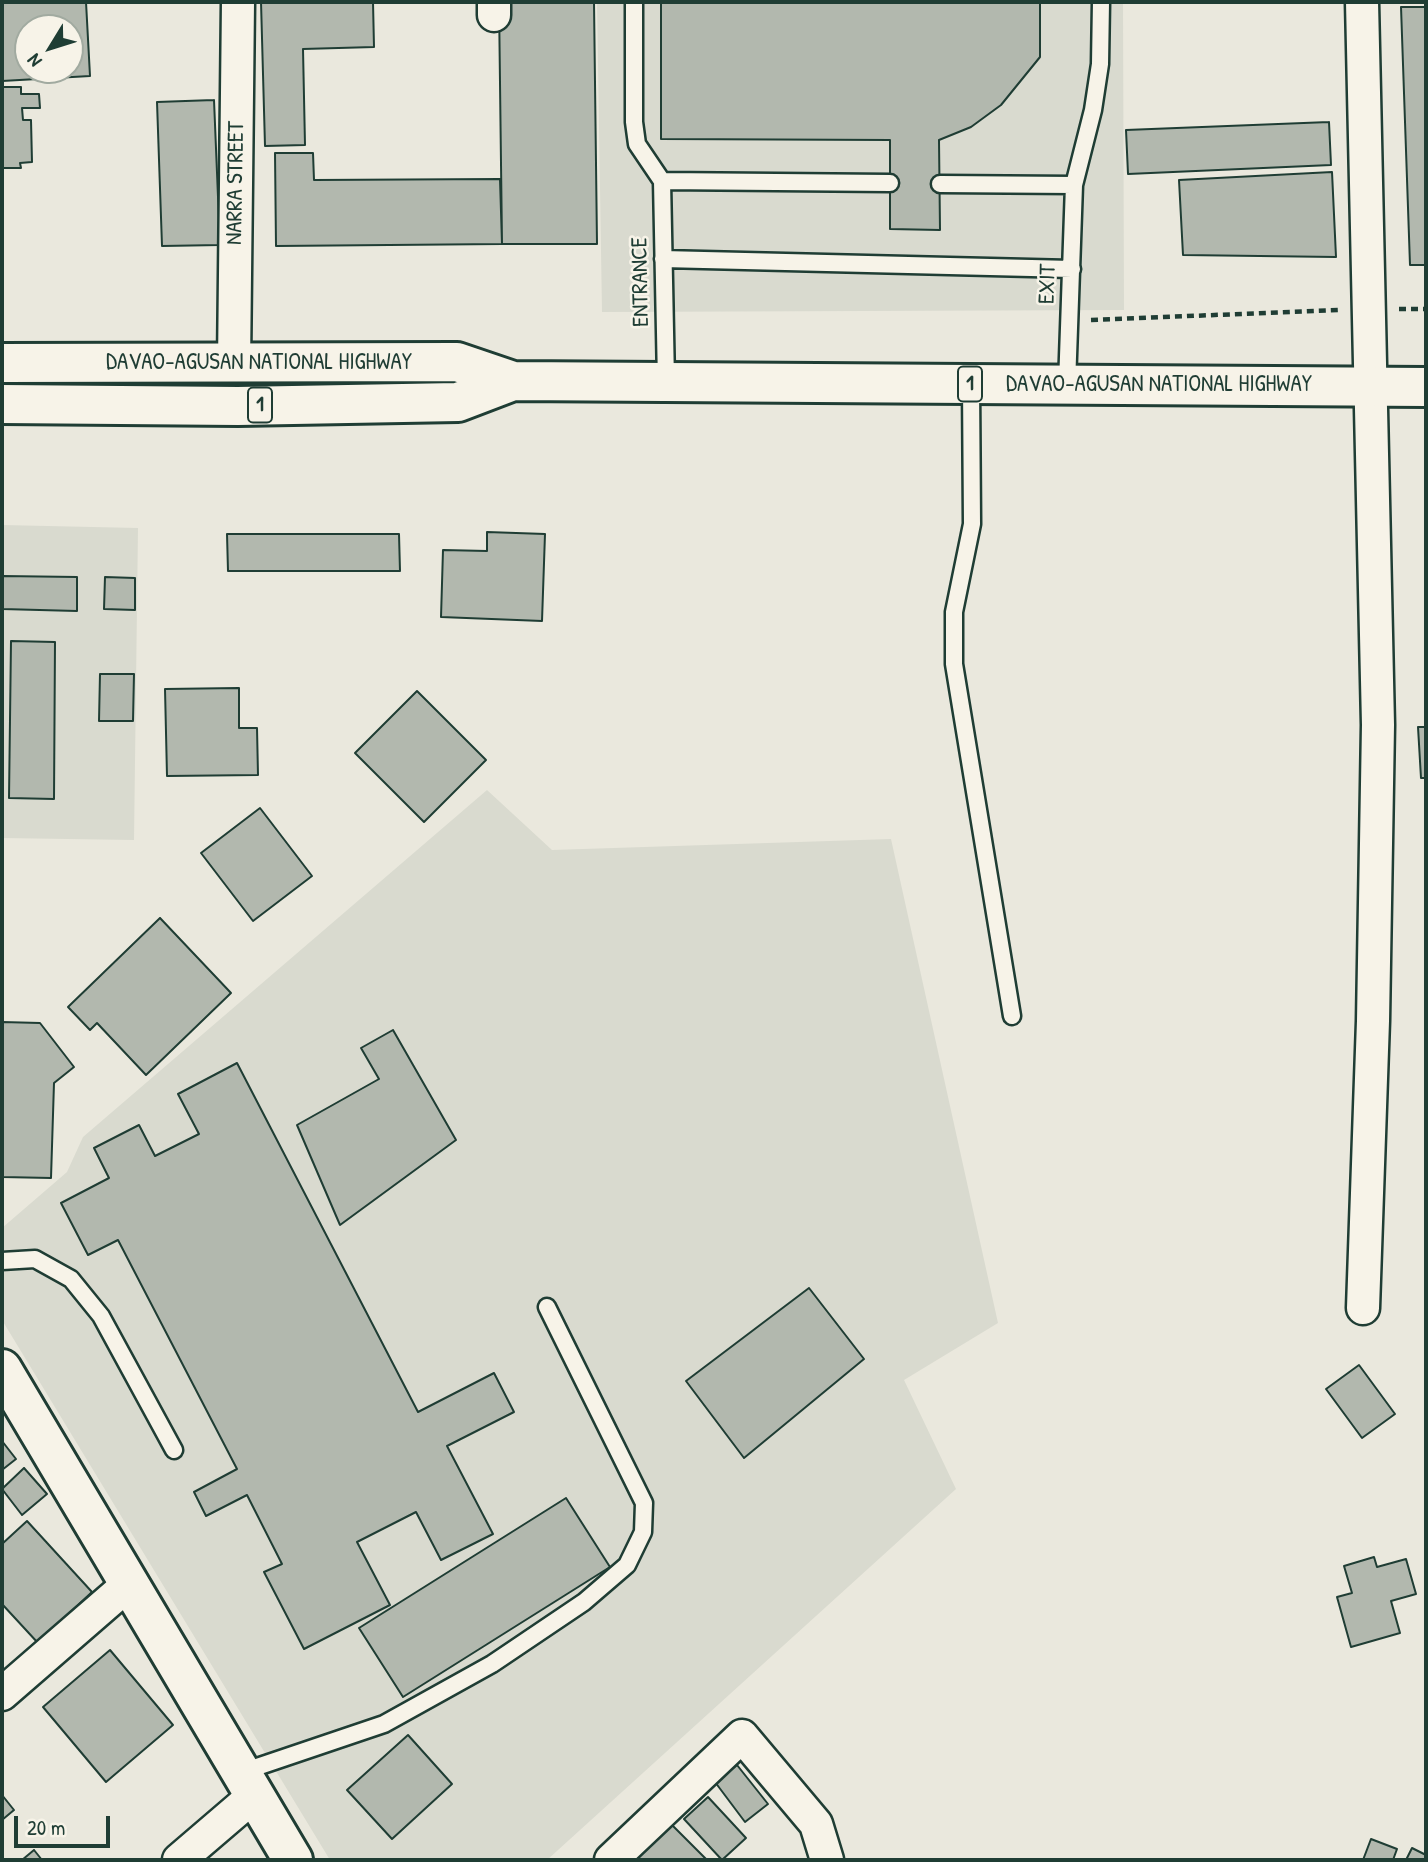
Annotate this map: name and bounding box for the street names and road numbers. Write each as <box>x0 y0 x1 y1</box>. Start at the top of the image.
street label: NARRA STREET <box>221 121 251 245</box>
street label: ENTRANCE <box>626 237 656 327</box>
street label: EXIT <box>1034 263 1062 305</box>
street label: DAVAO-AGUSAN NATIONAL HIGHWAY <box>106 349 412 377</box>
road number: 1 <box>958 366 982 402</box>
street label: DAVAO-AGUSAN NATIONAL HIGHWAY <box>1006 371 1312 399</box>
road number: 1 <box>248 388 272 422</box>

